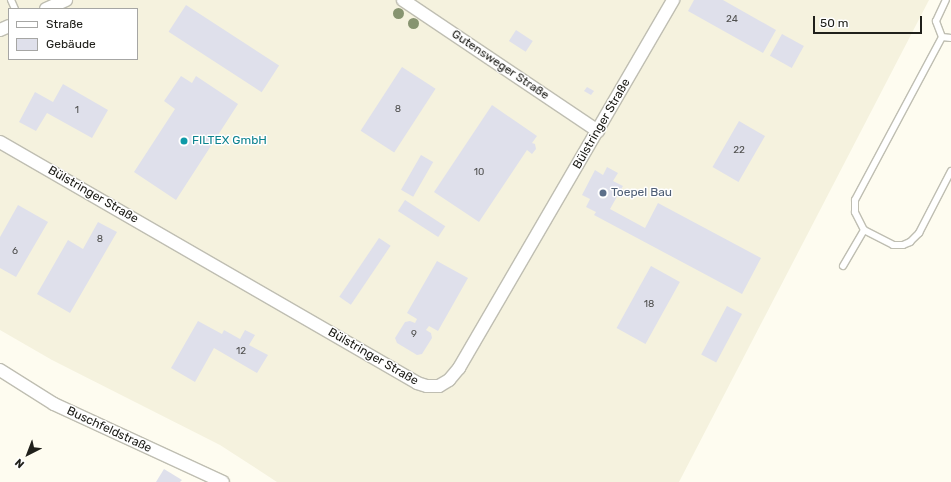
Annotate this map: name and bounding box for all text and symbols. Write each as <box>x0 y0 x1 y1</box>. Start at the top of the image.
legend <box>8 8 138 60</box>
scale bar <box>815 8 924 34</box>
house number: 24 <box>726 14 738 26</box>
text: 50 m <box>820 16 848 30</box>
text: Straße <box>46 17 83 31</box>
street label: Gutensweger Straße <box>448 27 552 103</box>
text: Gebäude <box>46 37 96 51</box>
street label: Bülstringer Straße <box>570 76 634 172</box>
house number: 8 <box>395 104 401 116</box>
house number: 1 <box>75 105 79 117</box>
place label: FILTEX GmbH <box>192 134 267 148</box>
marker: FILTEX GmbH <box>179 136 189 146</box>
house number: 22 <box>733 145 745 157</box>
street label: Bülstringer Straße <box>45 163 141 227</box>
house number: 10 <box>474 167 484 179</box>
place label: Toepel Bau <box>611 186 672 200</box>
marker: Toepel Bau <box>598 188 608 198</box>
house number: 8 <box>97 234 103 246</box>
house number: 6 <box>12 246 18 258</box>
house number: 18 <box>644 299 654 311</box>
street label: Bülstringer Straße <box>325 325 421 389</box>
house number: 9 <box>411 329 417 341</box>
house number: 12 <box>236 346 246 358</box>
street label: Buschfeldstraße <box>64 404 154 456</box>
north arrow <box>8 434 48 474</box>
text: N <box>12 456 27 471</box>

